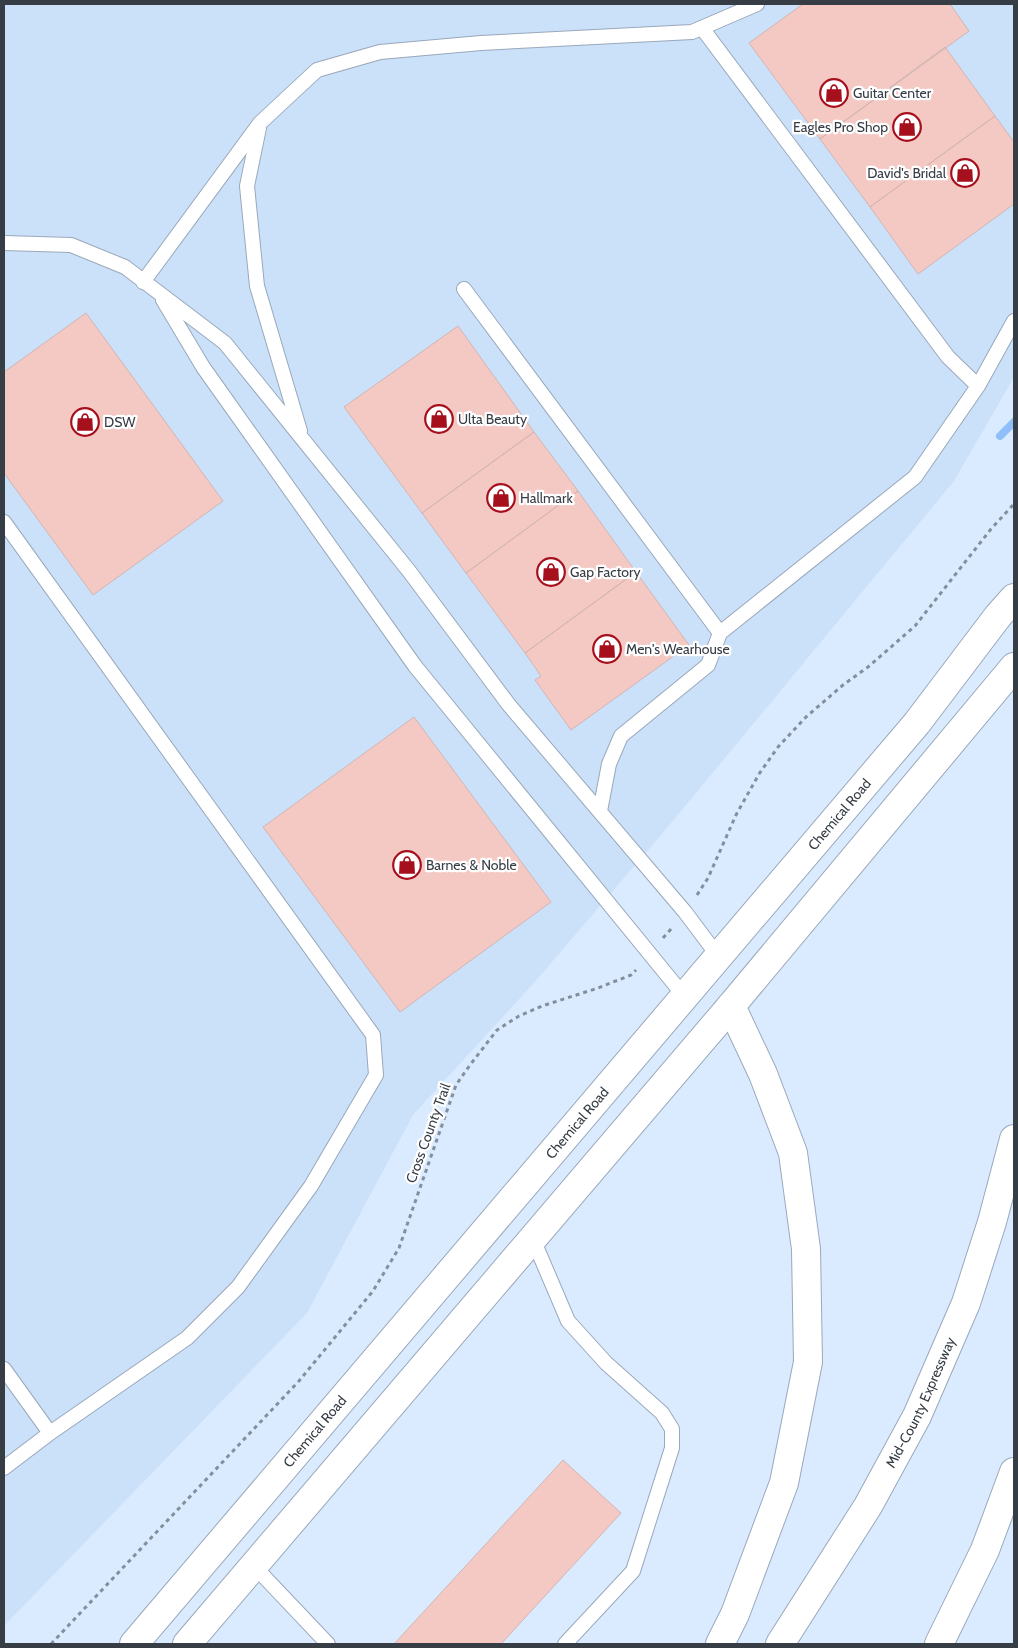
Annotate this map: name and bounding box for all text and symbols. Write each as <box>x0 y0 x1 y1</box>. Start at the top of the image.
shop icon: Guitar Center <box>819 78 849 108</box>
place label: Guitar Center <box>853 84 932 102</box>
shop icon: Eagles Pro Shop <box>892 112 922 142</box>
place label: Eagles Pro Shop <box>793 118 888 136</box>
shop icon: David's Bridal <box>950 158 980 188</box>
place label: David's Bridal <box>867 164 947 182</box>
shop icon: Ulta Beauty <box>424 404 454 434</box>
shop icon: DSW <box>70 407 100 437</box>
place label: Ulta Beauty <box>458 410 527 428</box>
place label: DSW <box>104 413 136 431</box>
shop icon: Hallmark <box>486 483 516 513</box>
place label: Hallmark <box>520 489 573 507</box>
shop icon: Gap Factory <box>536 557 566 587</box>
place label: Gap Factory <box>570 563 641 581</box>
shop icon: Men's Wearhouse <box>592 634 622 664</box>
place label: Men's Wearhouse <box>626 640 730 658</box>
street label: Chemical Road <box>804 775 875 854</box>
shop icon: Barnes & Noble <box>392 850 422 880</box>
place label: Barnes & Noble <box>426 856 517 874</box>
street label: Cross County Trail <box>402 1080 455 1185</box>
street label: Chemical Road <box>541 1083 613 1162</box>
street label: Mid-County Expressway <box>882 1334 959 1471</box>
street label: Chemical Road <box>279 1392 350 1471</box>

